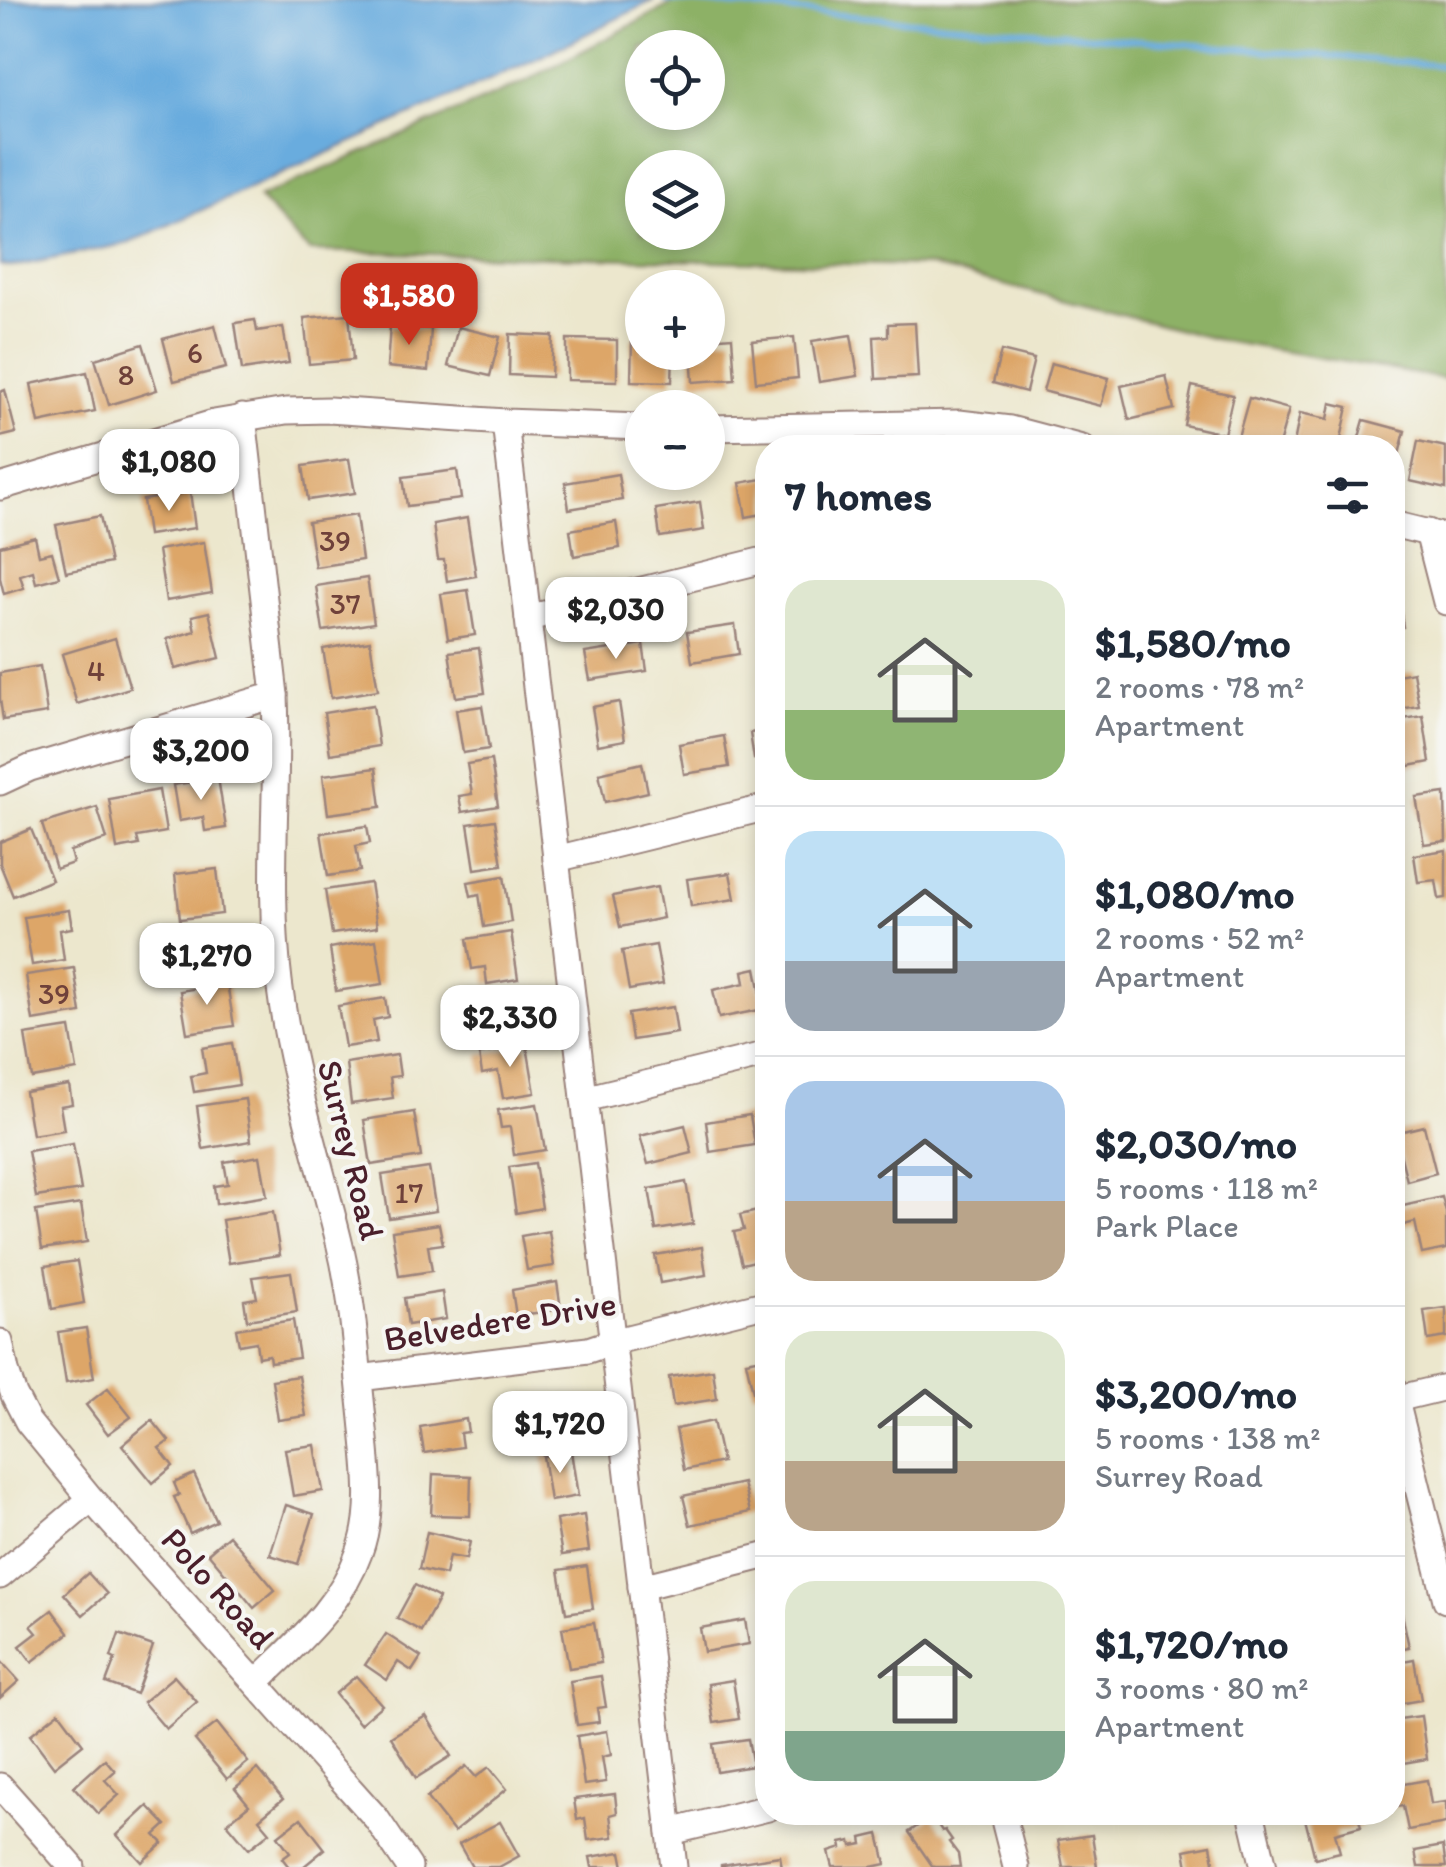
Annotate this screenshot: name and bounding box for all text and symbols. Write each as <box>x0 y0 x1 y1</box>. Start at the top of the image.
map controls <box>625 30 725 490</box>
button: locate <box>625 30 725 130</box>
button: layers <box>625 150 725 250</box>
pin: $1,580 <box>328 263 490 348</box>
button: + <box>625 270 725 370</box>
text: $1,580 <box>363 276 455 314</box>
house number: 6 <box>187 334 203 371</box>
house number: 8 <box>118 356 134 393</box>
button: − <box>625 390 725 490</box>
pin: $1,080 <box>88 429 250 514</box>
text: $1,080 <box>121 442 217 480</box>
icon: filters <box>1320 468 1375 523</box>
text: 7 homes <box>785 470 932 521</box>
house number: 39 <box>319 522 351 559</box>
pin: $2,030 <box>535 577 697 662</box>
house number: 37 <box>329 585 361 622</box>
text: $2,030 <box>567 590 665 628</box>
text: $1,580/mo <box>1095 617 1291 668</box>
icon: home <box>865 620 985 740</box>
house number: 4 <box>87 652 105 689</box>
text: 2 rooms · 78 m² <box>1095 668 1304 706</box>
text: Apartment <box>1095 706 1244 744</box>
pin: $3,200 <box>120 718 282 803</box>
text: $3,200 <box>152 731 250 769</box>
text: $1,080/mo <box>1095 868 1295 919</box>
icon: home <box>865 871 985 991</box>
text: 2 rooms · 52 m² <box>1095 919 1304 957</box>
pin: $1,270 <box>126 923 288 1008</box>
text: $1,270 <box>161 936 253 974</box>
text: Apartment <box>1095 957 1244 995</box>
house number: 39 <box>38 975 70 1012</box>
pin: $2,330 <box>429 985 591 1070</box>
text: $2,330 <box>462 998 558 1036</box>
street label: Surrey Road <box>308 1056 394 1244</box>
text: $2,030/mo <box>1095 1118 1297 1169</box>
icon: home <box>865 1121 985 1241</box>
text: 5 rooms · 118 m² <box>1095 1169 1318 1207</box>
house number: 17 <box>395 1174 424 1211</box>
text: Park Place <box>1095 1207 1239 1245</box>
street label: Belvedere Drive <box>381 1282 619 1360</box>
text: $3,200/mo <box>1095 1368 1297 1419</box>
icon: home <box>865 1371 985 1491</box>
pin: $1,720 <box>479 1391 641 1476</box>
text: $1,720 <box>514 1404 606 1442</box>
text: 5 rooms · 138 m² <box>1095 1419 1321 1457</box>
text: Surrey Road <box>1095 1457 1263 1495</box>
street label: Polo Road <box>153 1519 284 1658</box>
text: $1,720/mo <box>1095 1618 1289 1669</box>
icon: home <box>865 1621 985 1741</box>
text: 3 rooms · 80 m² <box>1095 1669 1309 1707</box>
text: Apartment <box>1095 1707 1244 1745</box>

